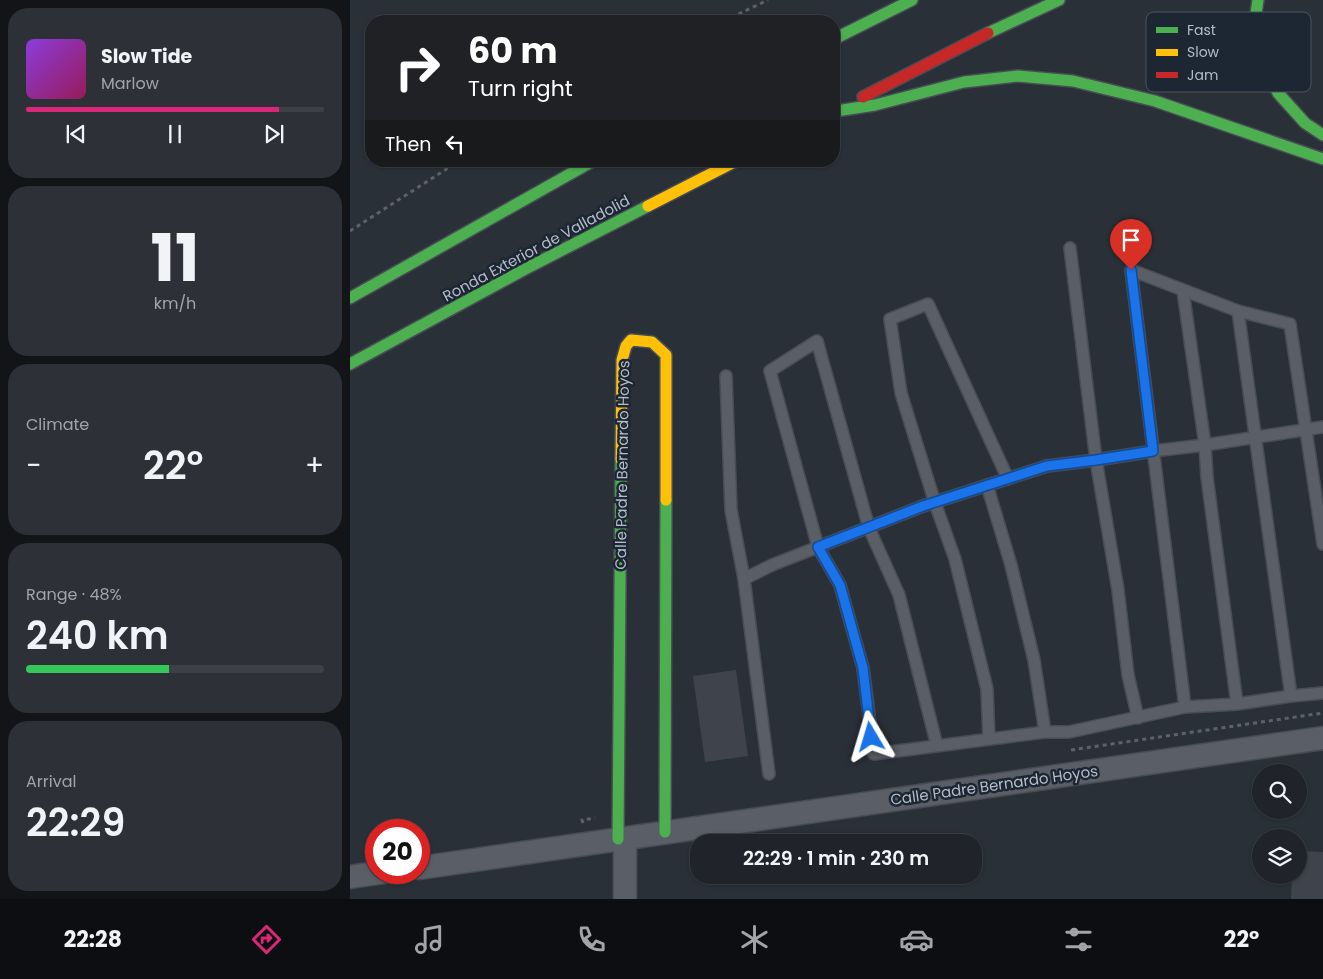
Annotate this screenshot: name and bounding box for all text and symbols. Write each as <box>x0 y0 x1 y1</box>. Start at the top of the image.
legend <box>1146 12 1311 92</box>
text: Fast <box>1187 20 1216 40</box>
text: 60 m <box>468 26 558 75</box>
icon: right <box>385 35 450 100</box>
text: Slow <box>1187 42 1220 62</box>
text: Slow Tide <box>101 43 192 70</box>
text: Jam <box>1187 65 1218 85</box>
text: Marlow <box>101 72 159 95</box>
text: Turn right <box>468 73 573 104</box>
icon: previous <box>62 120 90 148</box>
icon: pause <box>161 120 189 148</box>
icon: next <box>260 120 288 148</box>
icon: left <box>441 130 469 158</box>
text: Then <box>385 131 431 158</box>
street label: Ronda Exterior de Valladolid <box>439 190 633 306</box>
text: 11 <box>151 213 199 304</box>
pin <box>1110 219 1152 270</box>
icon: arrive <box>1117 226 1145 254</box>
text: km/h <box>154 292 196 315</box>
street label: Calle Padre Bernardo Hoyos <box>610 360 634 570</box>
text: Climate <box>26 413 89 436</box>
text: 22° <box>143 439 203 492</box>
text: − <box>26 446 41 485</box>
text: + <box>305 446 324 485</box>
text: Range · 48% <box>26 583 122 606</box>
text: 240 km <box>26 609 169 662</box>
position arrow <box>844 710 896 762</box>
street label: Calle Padre Bernardo Hoyos <box>889 760 1099 810</box>
map controls <box>1252 764 1307 884</box>
button: search <box>1252 764 1307 819</box>
text: Arrival <box>26 770 76 793</box>
text: 22:29 <box>26 796 125 849</box>
speed limit sign: 20 <box>365 819 430 884</box>
button: layers <box>1252 829 1307 884</box>
text: 22:29 · 1 min · 230 m <box>743 845 929 872</box>
icon: directions <box>249 922 284 957</box>
icon: music <box>412 922 447 957</box>
icon: phone <box>574 922 609 957</box>
icon: climate <box>737 922 772 957</box>
icon: car <box>899 922 934 957</box>
icon: filters <box>1061 922 1096 957</box>
text: 22:28 <box>64 924 122 955</box>
text: 22° <box>1224 924 1259 955</box>

